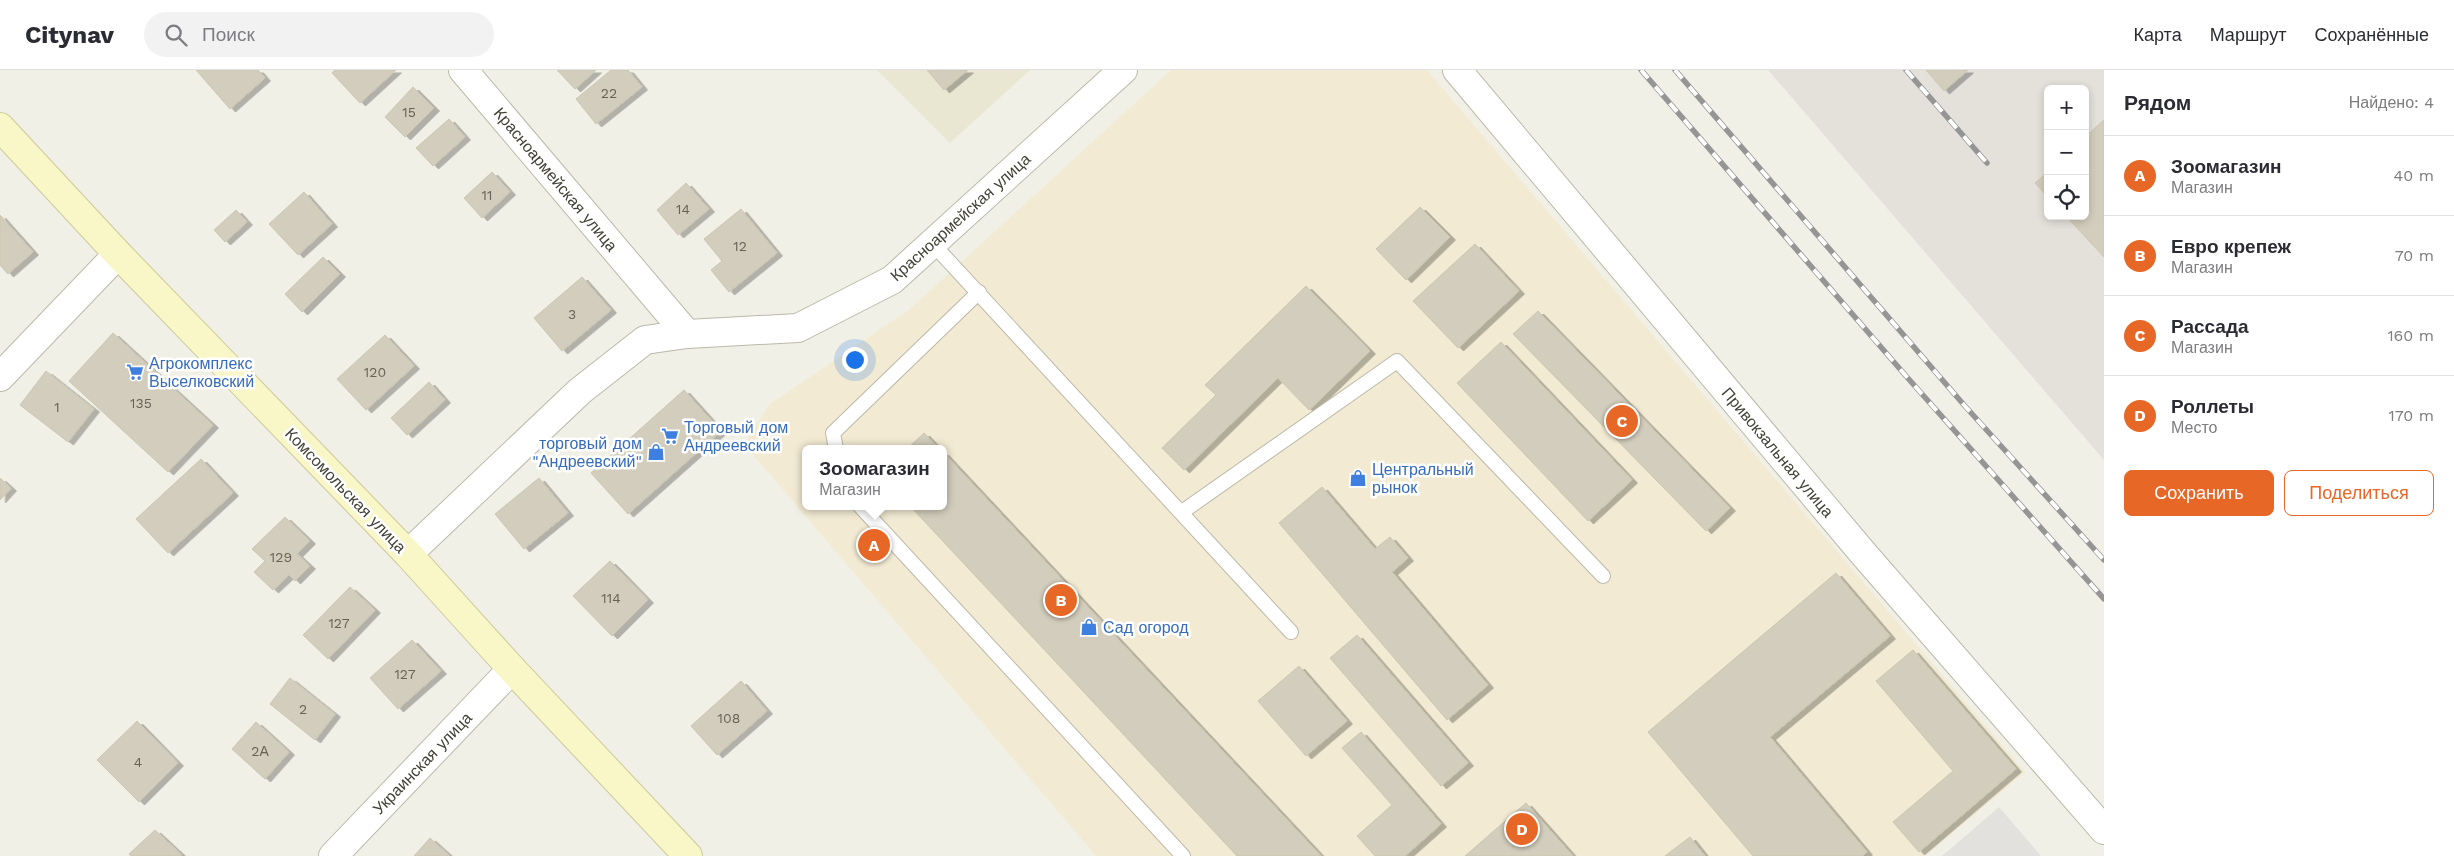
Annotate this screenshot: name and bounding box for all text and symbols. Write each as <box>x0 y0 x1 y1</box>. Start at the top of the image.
search box <box>144 12 494 57</box>
text: Citynav <box>25 21 114 49</box>
icon: search <box>162 21 190 49</box>
text: Поиск <box>202 23 255 46</box>
text: Карта <box>2134 24 2182 45</box>
text: Маршрут <box>2210 24 2286 45</box>
text: Сохранённые <box>2314 24 2429 45</box>
house number: 22 <box>601 85 617 101</box>
map controls <box>2044 85 2089 220</box>
button: + <box>2044 85 2089 130</box>
text: Рядом <box>2124 90 2191 115</box>
text: Найдено: 4 <box>2349 93 2434 112</box>
house number: 15 <box>402 104 416 120</box>
street label: Красноармейская улица <box>490 104 621 255</box>
button: − <box>2044 130 2089 175</box>
street label: Красноармейская улица <box>886 149 1034 285</box>
text: Зоомагазин <box>2171 155 2282 178</box>
text: A <box>2135 166 2145 185</box>
text: 40 m <box>2394 166 2434 185</box>
button: locate <box>2044 175 2089 220</box>
text: Магазин <box>2171 178 2233 197</box>
house number: 11 <box>482 187 492 203</box>
house number: 14 <box>676 201 690 217</box>
text: Евро крепеж <box>2171 235 2291 258</box>
house number: 12 <box>733 238 747 254</box>
text: B <box>2135 246 2145 265</box>
text: 70 m <box>2395 246 2434 265</box>
text: Магазин <box>2171 258 2233 277</box>
house number: 3 <box>568 306 576 322</box>
text: Рассада <box>2171 315 2249 338</box>
text: C <box>2135 326 2145 345</box>
text: 160 m <box>2387 326 2434 345</box>
text: Магазин <box>2171 338 2233 357</box>
your location <box>842 347 868 373</box>
place label: Агрокомплекс Выселковский <box>149 354 254 391</box>
supermarket icon: Агрокомплекс Выселковский <box>125 362 145 382</box>
house number: 120 <box>364 364 386 380</box>
street label: Привокзальная улица <box>1718 384 1837 521</box>
house number: 135 <box>130 395 152 411</box>
text: Роллеты <box>2171 395 2254 418</box>
house number: 1 <box>54 399 60 415</box>
pin: C <box>1606 402 1638 440</box>
text: D <box>2134 406 2146 425</box>
text: 170 m <box>2388 406 2434 425</box>
place label: Торговый дом Андреевский <box>684 418 788 455</box>
text: Место <box>2171 418 2217 437</box>
street label: Комсомольская улица <box>281 424 410 557</box>
supermarket icon: Торговый дом Андреевский <box>660 426 680 446</box>
place label: торговый дом "Андреевский" <box>532 434 642 471</box>
shop icon: торговый дом "Андреевский" <box>646 442 666 462</box>
popup <box>802 445 947 510</box>
text: Зоомагазин <box>819 457 930 480</box>
place label: Центральный рынок <box>1372 460 1474 497</box>
shop icon: Центральный рынок <box>1348 468 1368 488</box>
button: Сохранить <box>2124 470 2274 516</box>
button: Поделиться <box>2284 470 2434 516</box>
text: Магазин <box>819 480 881 499</box>
pin: A <box>858 526 890 564</box>
house number: 129 <box>270 549 292 565</box>
pin: B <box>1045 581 1077 619</box>
house number: 114 <box>601 590 621 606</box>
house number: 127 <box>328 615 350 631</box>
shop icon: Сад огород <box>1079 617 1099 637</box>
place label: Сад огород <box>1103 618 1189 637</box>
house number: 127 <box>394 666 416 682</box>
house number: 2 <box>299 701 307 717</box>
street label: Украинская улица <box>369 708 476 818</box>
house number: 108 <box>718 710 740 726</box>
house number: 2А <box>251 743 269 759</box>
house number: 4 <box>134 754 142 770</box>
pin: D <box>1506 810 1538 848</box>

